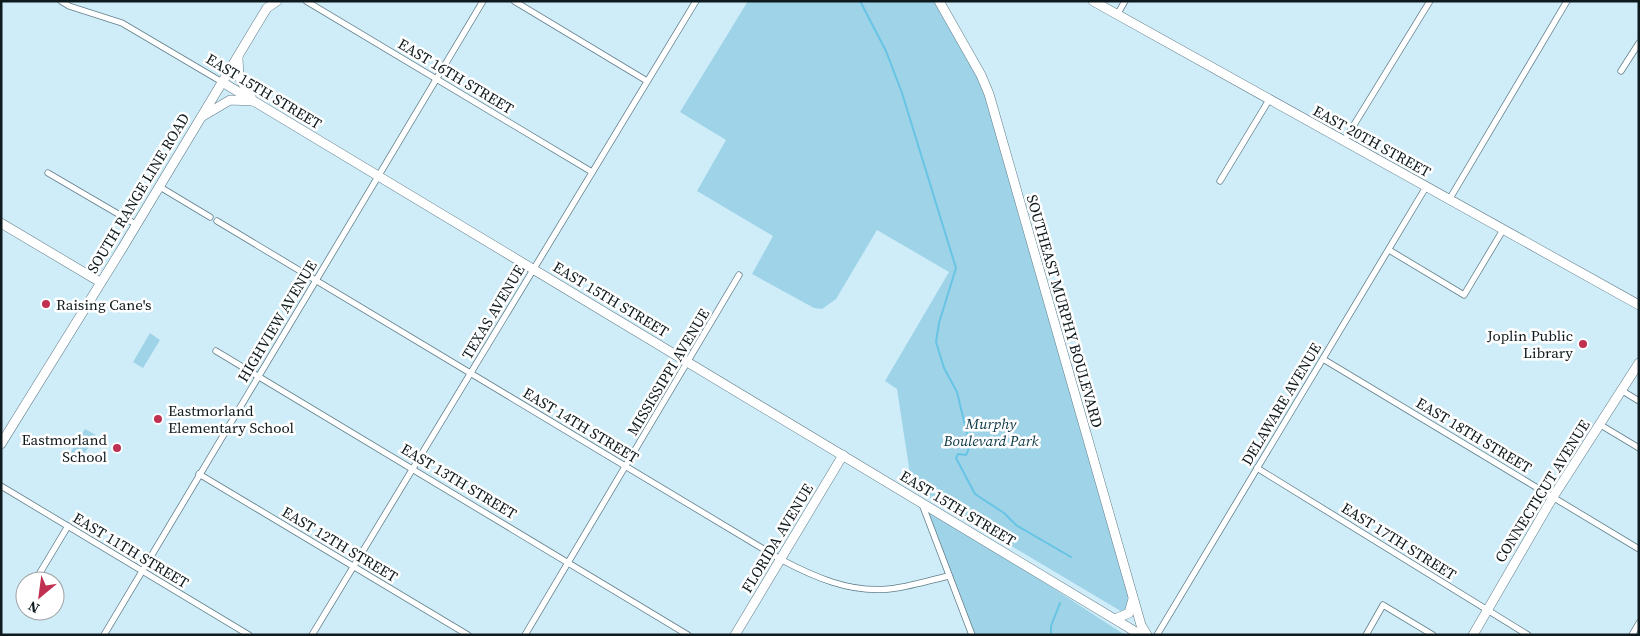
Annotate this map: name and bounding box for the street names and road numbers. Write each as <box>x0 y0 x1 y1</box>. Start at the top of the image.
street label: EAST 16TH STREET <box>394 33 518 119</box>
street label: EAST 15TH STREET <box>202 48 326 134</box>
street label: EAST 20TH STREET <box>1309 100 1435 182</box>
street label: SOUTH RANGE LINE ROAD <box>82 109 194 277</box>
street label: SOUTHEAST MURPHY BOULEVARD <box>1022 192 1108 430</box>
street label: HIGHVIEW AVENUE <box>232 256 322 386</box>
street label: EAST 15TH STREET <box>549 256 673 342</box>
street label: TEXAS AVENUE <box>456 261 530 363</box>
street label: MISSISSIPPI AVENUE <box>622 305 714 439</box>
street label: DELAWARE AVENUE <box>1236 339 1326 469</box>
street label: EAST 14TH STREET <box>519 382 643 468</box>
street label: EAST 18TH STREET <box>1412 392 1536 478</box>
street label: CONNECTICUT AVENUE <box>1489 416 1595 566</box>
street label: EAST 13TH STREET <box>397 438 521 524</box>
street label: EAST 15TH STREET <box>896 465 1020 551</box>
street label: FLORIDA AVENUE <box>736 480 818 596</box>
street label: EAST 17TH STREET <box>1338 497 1460 585</box>
street label: EAST 12TH STREET <box>278 501 402 587</box>
street label: EAST 11TH STREET <box>69 507 193 593</box>

